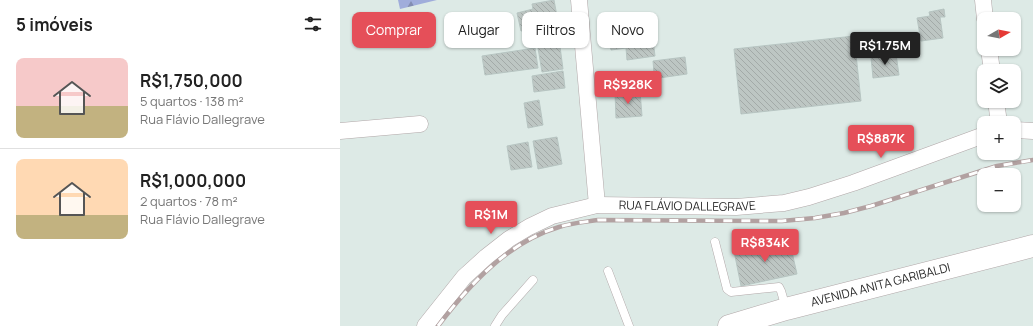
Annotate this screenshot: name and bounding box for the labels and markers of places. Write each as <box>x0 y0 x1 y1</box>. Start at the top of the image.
pin: R$1.75M <box>848 32 922 66</box>
pin: R$928K <box>595 71 661 105</box>
pin: R$887K <box>848 125 914 159</box>
pin: R$1M <box>467 201 515 235</box>
pin: R$834K <box>732 229 798 263</box>

